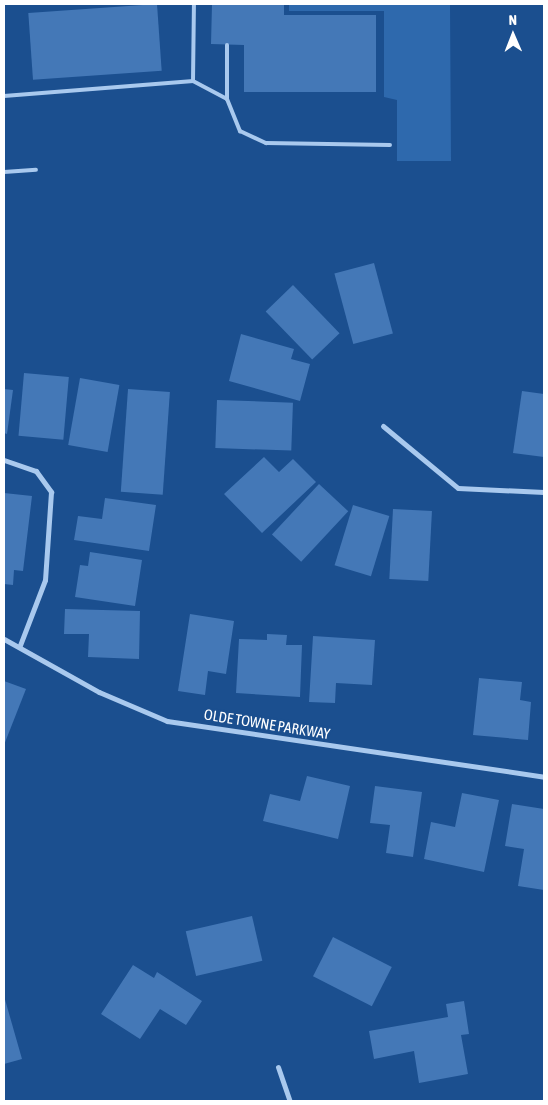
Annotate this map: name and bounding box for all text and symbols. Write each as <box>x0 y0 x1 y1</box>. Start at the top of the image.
north arrow <box>488 10 538 60</box>
text: N <box>508 12 517 28</box>
street label: OLDE TOWNE PARKWAY <box>203 705 331 743</box>

